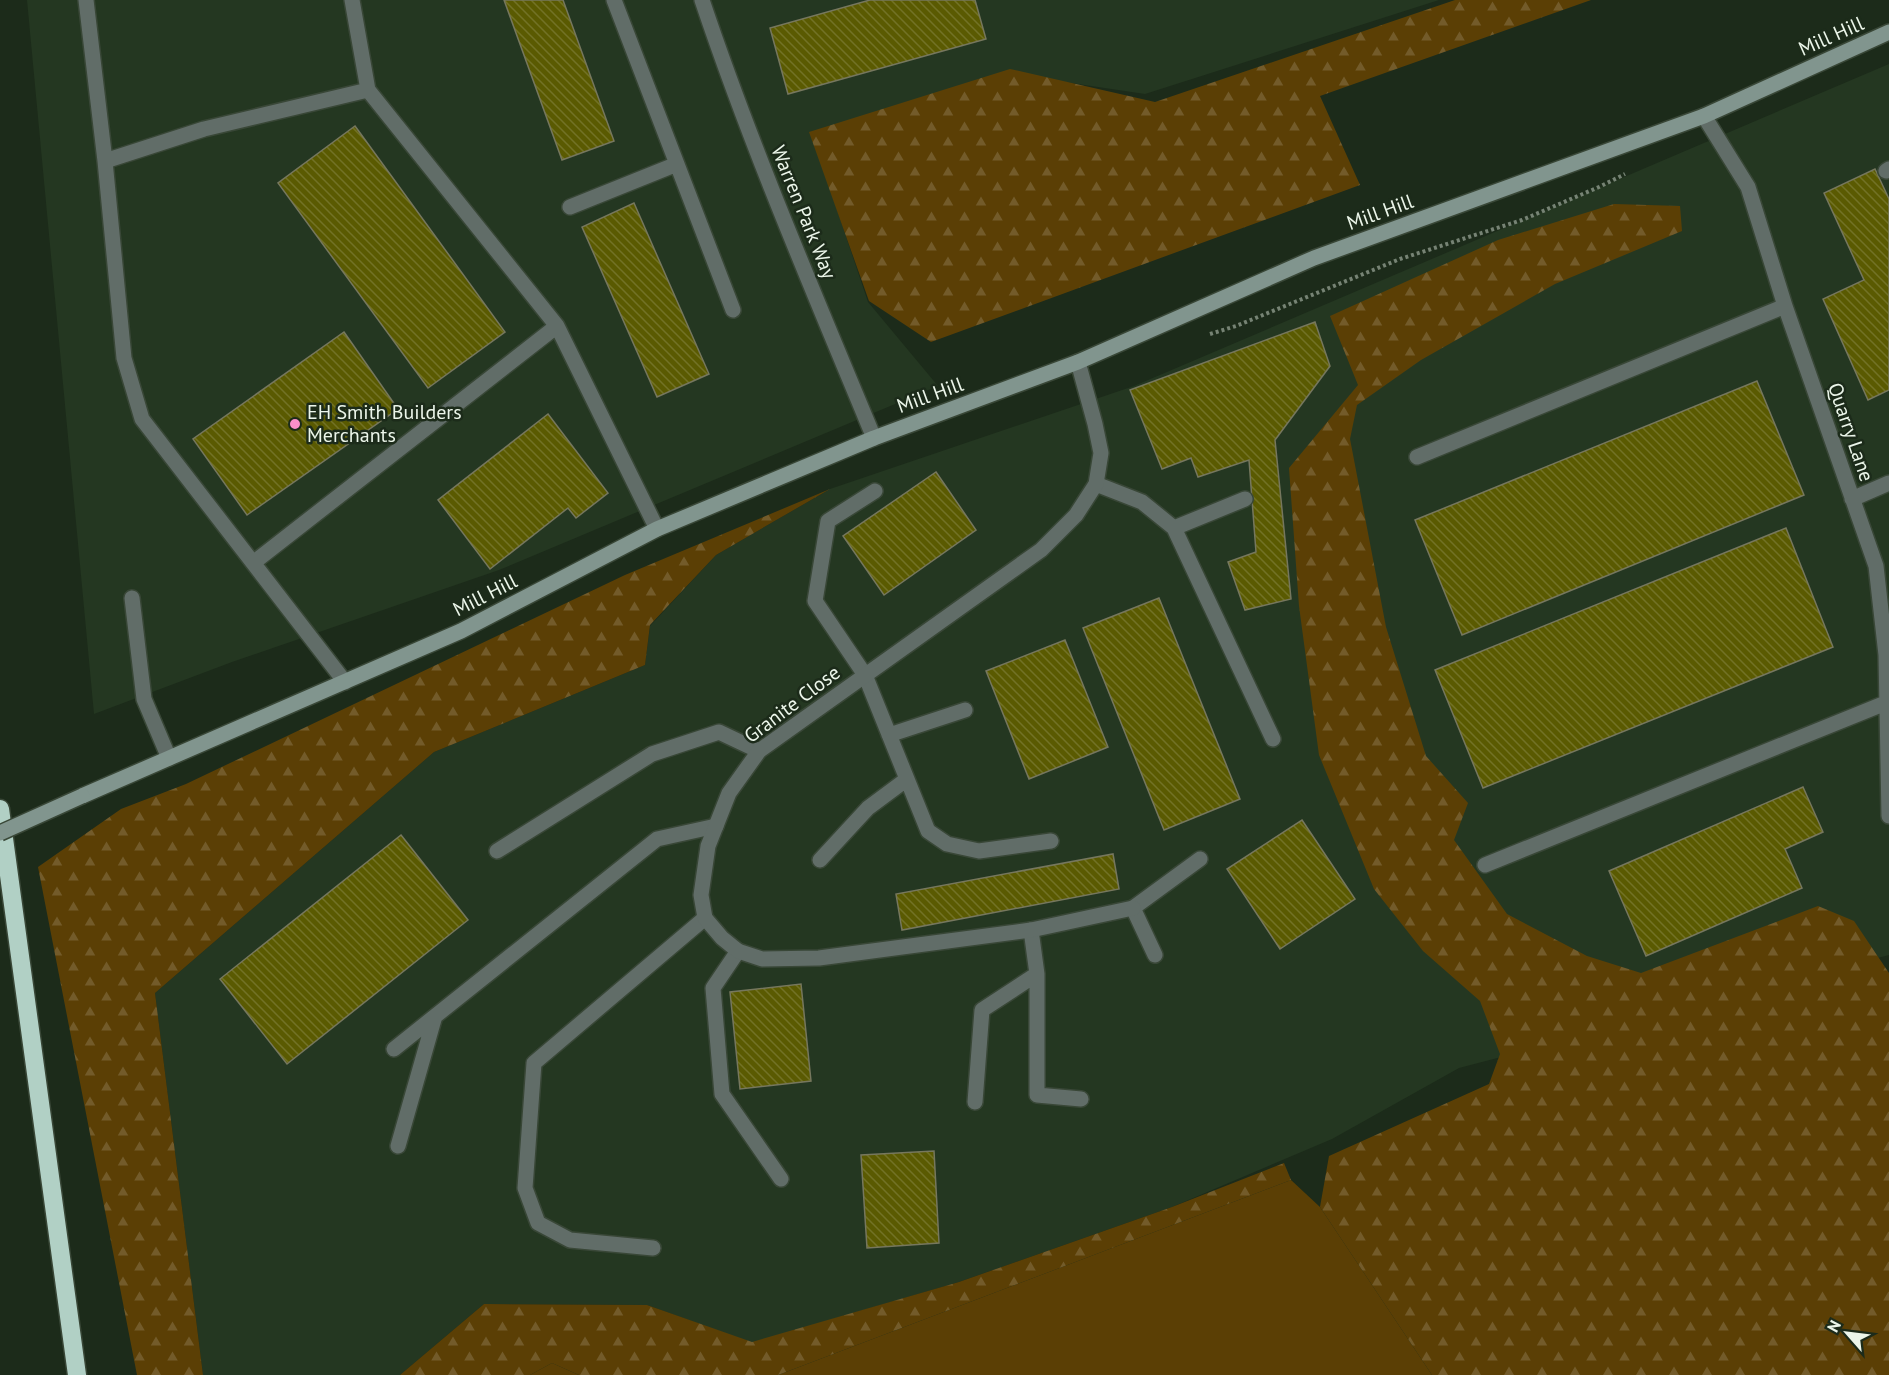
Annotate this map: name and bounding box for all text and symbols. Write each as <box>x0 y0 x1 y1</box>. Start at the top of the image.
street label: Mill Hill <box>1794 10 1868 62</box>
street label: Warren Park Way <box>765 141 843 283</box>
street label: Mill Hill <box>1343 188 1417 236</box>
street label: Mill Hill <box>893 371 967 419</box>
street label: Quarry Lane <box>1822 379 1880 485</box>
place label: EH Smith Builders Merchants <box>307 399 462 448</box>
marker: EH Smith Builders Merchants <box>288 417 302 431</box>
street label: Mill Hill <box>448 568 522 622</box>
street label: Granite Close <box>739 659 845 749</box>
north arrow <box>1817 1303 1877 1363</box>
text: N <box>1822 1317 1845 1335</box>

